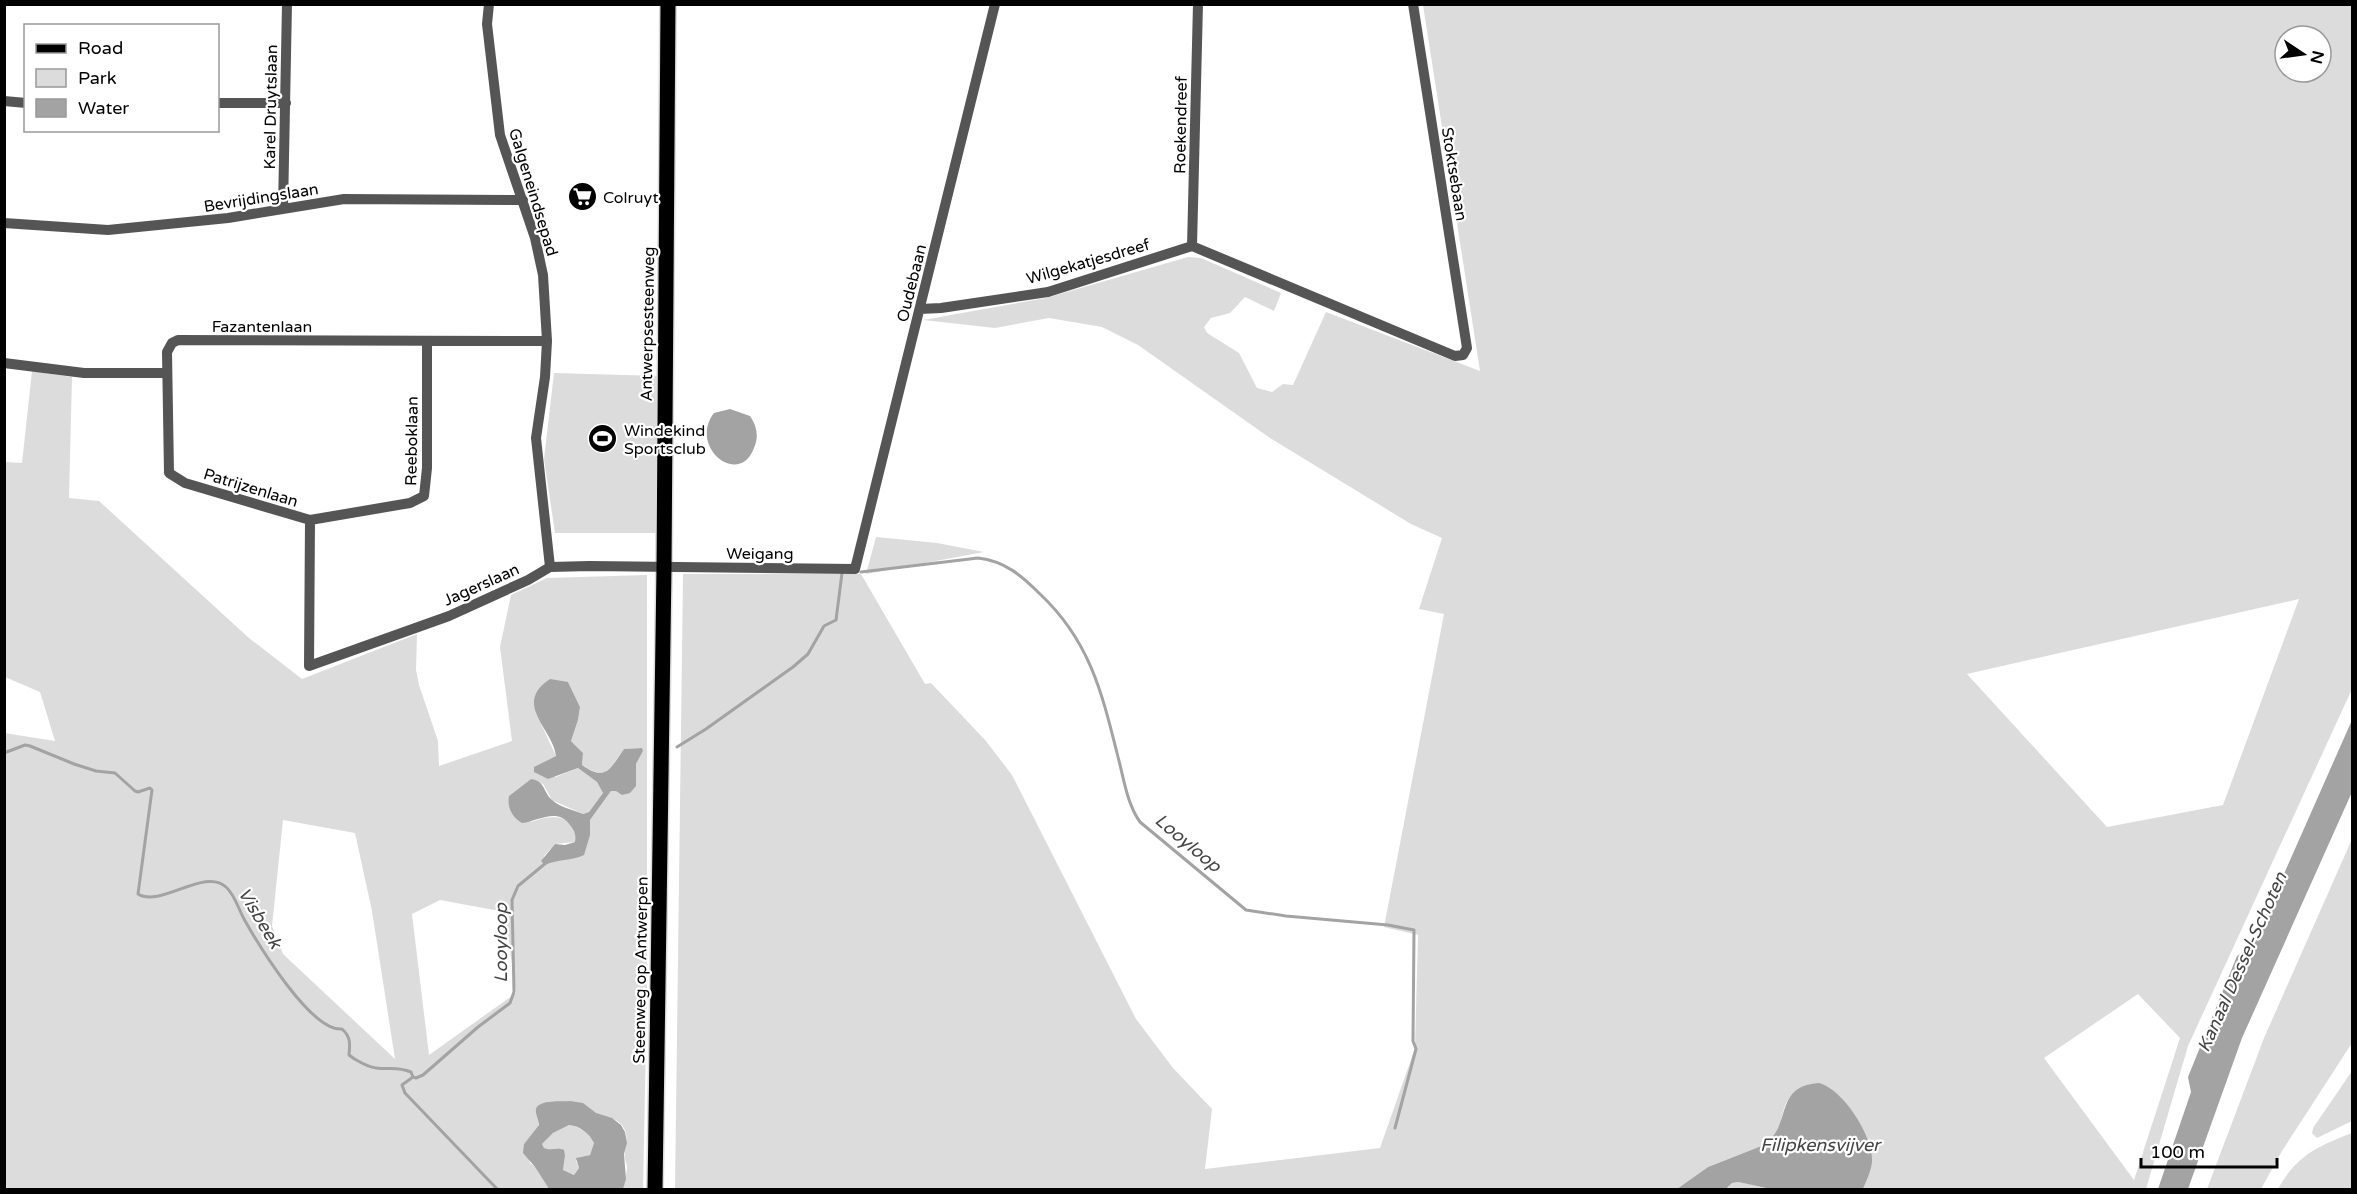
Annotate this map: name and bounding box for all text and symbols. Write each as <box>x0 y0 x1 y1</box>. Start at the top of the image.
legend <box>24 24 219 132</box>
north arrow <box>2273 24 2333 84</box>
text: Road <box>78 37 123 59</box>
street label: Karel Druytslaan <box>260 44 282 170</box>
text: N <box>2305 49 2328 66</box>
text: Park <box>78 67 117 89</box>
street label: Roekendreef <box>1170 75 1192 174</box>
text: Water <box>78 97 129 119</box>
street label: Galgeneindsepad <box>504 126 562 259</box>
street label: Stoktsebaan <box>1437 126 1471 222</box>
street label: Bevrijdingslaan <box>202 179 320 217</box>
supermarket icon: Colruyt <box>566 181 598 213</box>
place label: Colruyt <box>603 188 659 208</box>
street label: Wilgekatjesdreef <box>1024 235 1153 289</box>
street label: Oudebaan <box>893 242 931 324</box>
street label: Antwerpsesteenweg <box>637 246 659 402</box>
street label: Fazantenlaan <box>212 317 312 337</box>
street label: Reeboklaan <box>401 396 423 486</box>
place label: Windekind Sportsclub <box>624 421 706 459</box>
sports icon: Windekind Sportsclub <box>587 423 619 455</box>
street label: Patrijzenlaan <box>201 464 300 512</box>
street label: Weigang <box>726 544 794 564</box>
street label: Jagerslaan <box>440 559 523 611</box>
water label: Looyloop <box>1150 809 1227 878</box>
water label: Kanaal Dessel-Schoten <box>2192 868 2292 1055</box>
street label: Steenweg op Antwerpen <box>629 876 653 1064</box>
water label: Visbeek <box>233 884 287 953</box>
water label: Looyloop <box>490 902 512 983</box>
scale bar <box>2141 1131 2278 1169</box>
water label: Filipkensvijver <box>1760 1134 1882 1156</box>
text: 100 m <box>2150 1141 2205 1163</box>

